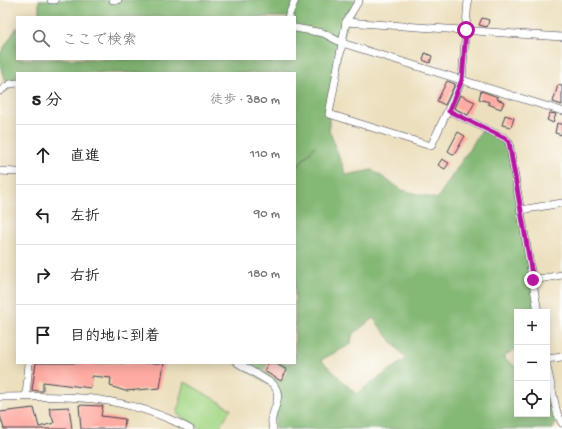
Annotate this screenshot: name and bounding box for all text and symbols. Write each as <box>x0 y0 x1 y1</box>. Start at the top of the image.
search box <box>16 16 296 60</box>
route start <box>457 21 475 39</box>
icon: search <box>30 27 52 49</box>
text: ここで検索 <box>62 32 137 50</box>
text: 5 分 <box>32 92 62 112</box>
text: 徒歩 · 380 m <box>210 93 280 108</box>
icon: ahead <box>32 144 54 166</box>
text: 110 m <box>250 147 280 162</box>
text: 直進 <box>70 148 100 166</box>
icon: left <box>32 204 54 226</box>
text: 90 m <box>254 207 280 222</box>
text: 左折 <box>70 208 100 226</box>
icon: right <box>32 264 54 286</box>
text: 180 m <box>248 267 280 282</box>
text: 右折 <box>70 268 100 286</box>
route end <box>524 271 542 289</box>
map controls <box>514 309 550 417</box>
button: + <box>514 309 550 345</box>
icon: arrive <box>32 324 54 346</box>
text: 目的地に到着 <box>70 328 160 346</box>
button: − <box>514 345 550 381</box>
button: locate <box>514 381 550 417</box>

